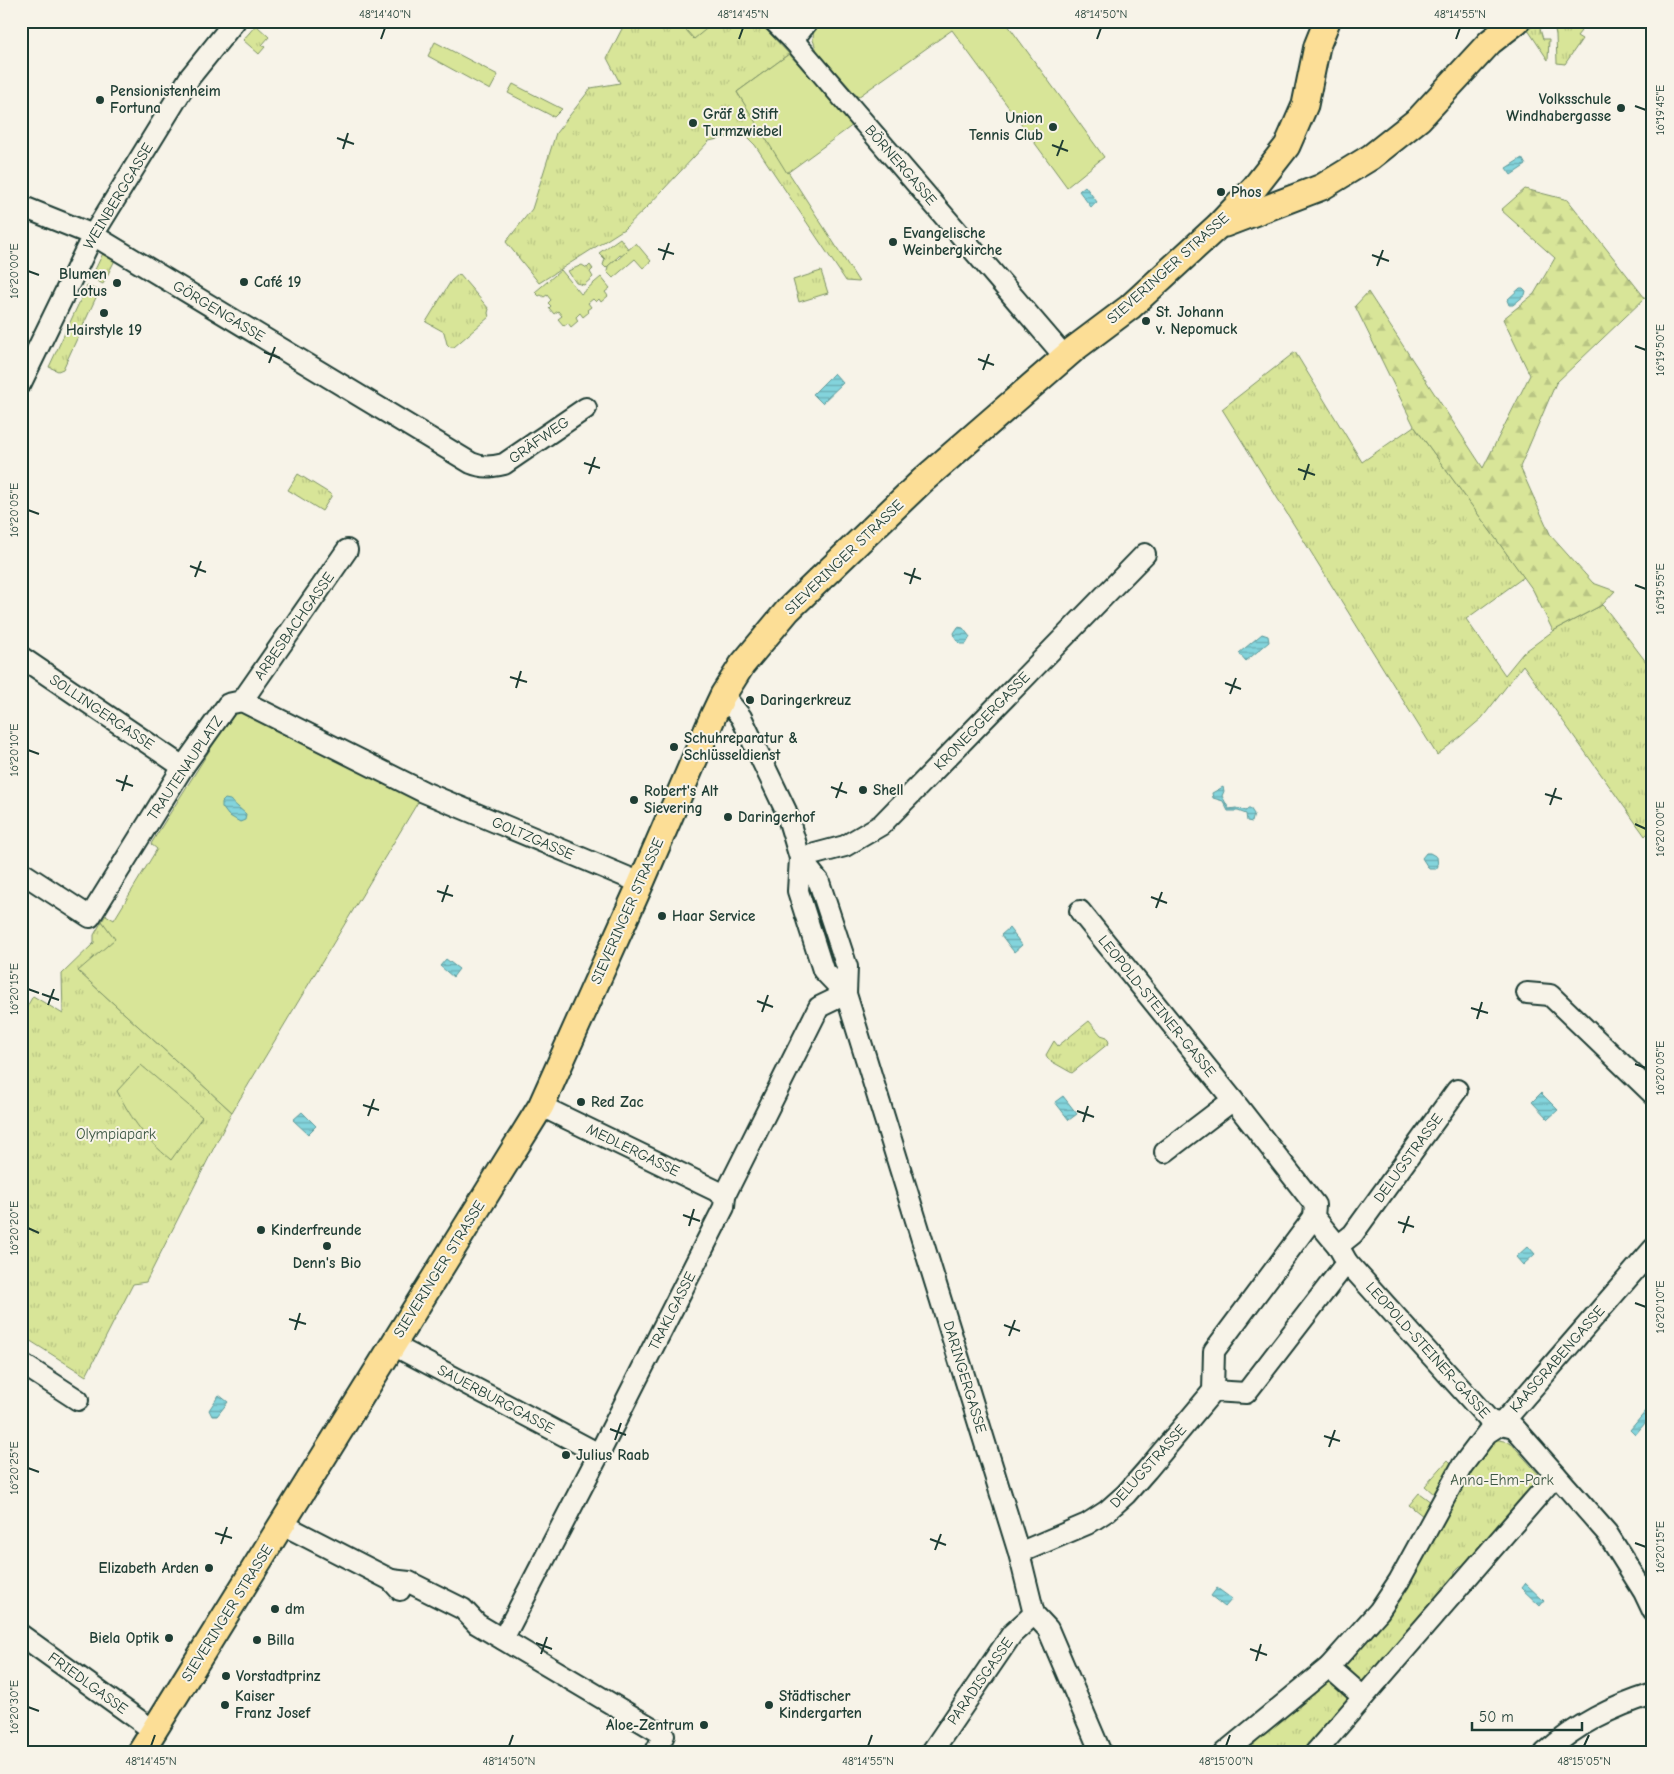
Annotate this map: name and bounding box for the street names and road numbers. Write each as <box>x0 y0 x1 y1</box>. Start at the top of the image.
street label: BÖRNERGASSE <box>861 121 941 209</box>
street label: WEINBERGGASSE <box>79 140 157 252</box>
street label: SIEVERINGER STRASSE <box>1103 208 1233 328</box>
street label: GÖRGENGASSE <box>170 276 268 346</box>
street label: GRÄFWEG <box>505 412 573 467</box>
street label: SIEVERINGER STRASSE <box>781 496 907 618</box>
street label: ARBESBACHGASSE <box>250 569 338 683</box>
street label: KRONEGGERGASSE <box>930 668 1034 774</box>
street label: SOLLINGERGASSE <box>46 670 158 754</box>
street label: TRAUTENAUPLATZ <box>144 712 227 823</box>
street label: GOLTZGASSE <box>489 813 577 863</box>
street label: SIEVERINGER STRASSE <box>587 835 667 987</box>
street label: LEOPOLD-STEINER-GASSE <box>1094 932 1220 1080</box>
street label: DELUGSTRASSE <box>1370 1110 1446 1206</box>
street label: MEDLERGASSE <box>583 1120 683 1180</box>
street label: SIEVERINGER STRASSE <box>389 1197 489 1341</box>
street label: TRAKLGASSE <box>644 1269 700 1353</box>
street label: LEOPOLD-STEINER-GASSE <box>1362 1278 1494 1422</box>
street label: KAASGRABENGASSE <box>1506 1302 1608 1416</box>
street label: DARINGERGASSE <box>939 1319 991 1435</box>
street label: SAUERBURGGASSE <box>434 1361 558 1437</box>
street label: DELUGSTRASSE <box>1106 1421 1190 1511</box>
street label: SIEVERINGER STRASSE <box>177 1541 277 1685</box>
street label: PARADISGASSE <box>943 1634 1017 1728</box>
street label: FRIEDLGASSE <box>45 1648 131 1718</box>

